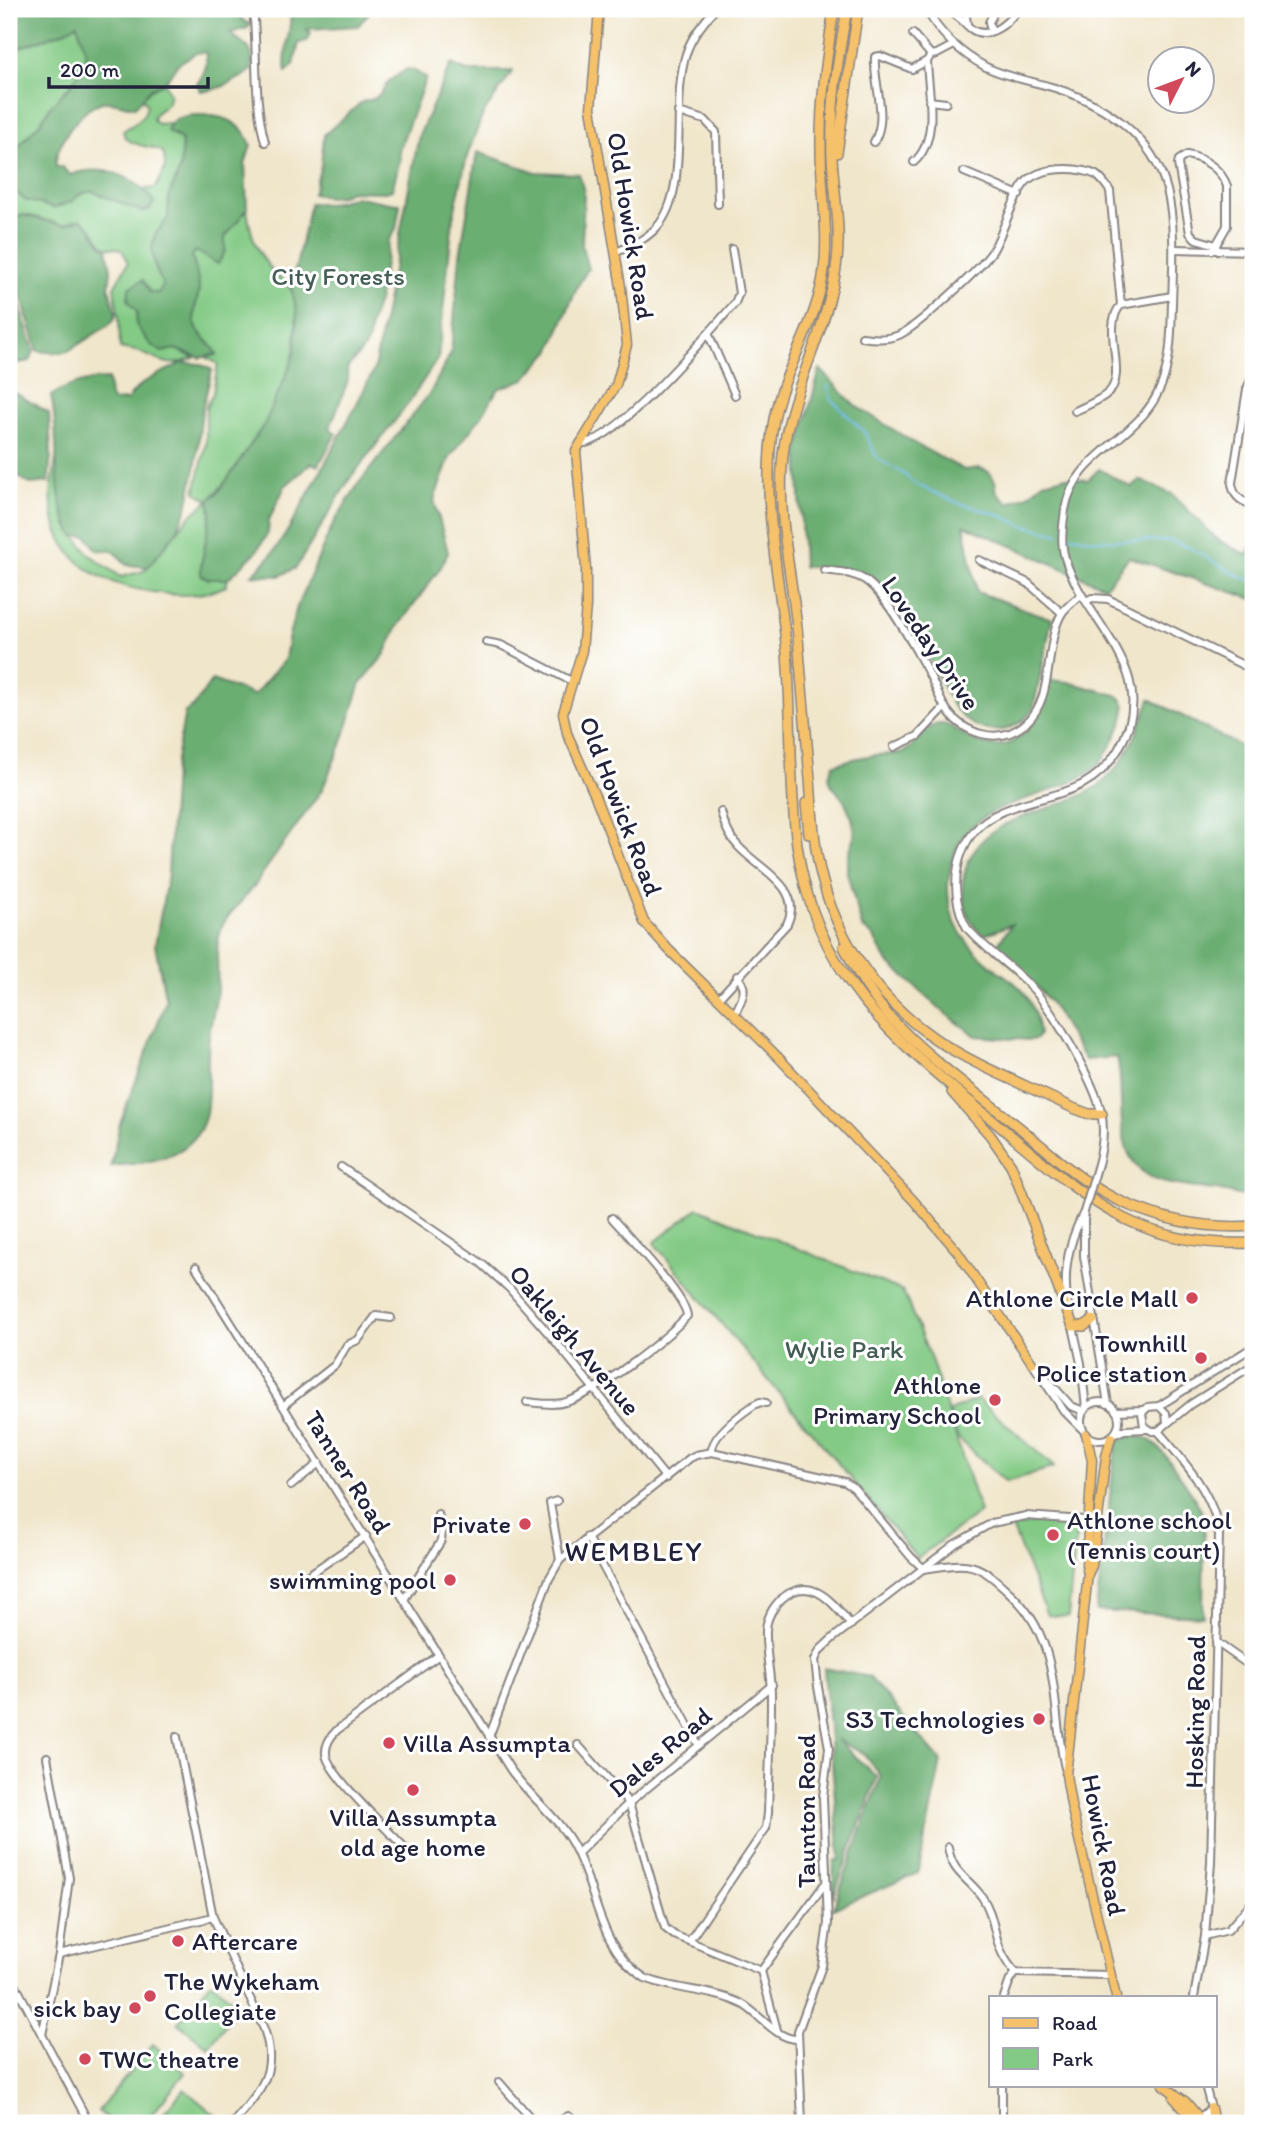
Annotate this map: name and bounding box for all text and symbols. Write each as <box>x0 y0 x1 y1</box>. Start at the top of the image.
scale bar <box>49 46 208 90</box>
north arrow <box>1146 46 1216 116</box>
text: N <box>1180 56 1206 81</box>
text: 200 m <box>60 57 120 82</box>
street label: Old Howick Road <box>600 130 662 322</box>
park label: City Forests <box>271 260 405 292</box>
street label: Loveday Drive <box>874 570 988 716</box>
street label: Old Howick Road <box>572 712 670 900</box>
street label: Oakleigh Avenue <box>502 1258 648 1422</box>
place label: Athlone Circle Mall <box>966 1282 1178 1314</box>
marker: Athlone Circle Mall <box>1184 1290 1200 1306</box>
place label: Townhill Police station <box>1036 1327 1187 1389</box>
park label: Wylie Park <box>785 1333 904 1365</box>
marker: Townhill Police station <box>1193 1350 1209 1366</box>
place label: Athlone Primary School <box>813 1369 981 1431</box>
marker: Athlone Primary School <box>987 1392 1003 1408</box>
street label: Tanner Road <box>297 1404 399 1540</box>
place label: Athlone school (Tennis court) <box>1067 1504 1232 1566</box>
place label: Private <box>432 1508 511 1540</box>
marker: Private <box>517 1516 533 1532</box>
marker: Athlone school (Tennis court) <box>1045 1527 1061 1543</box>
district label: WEMBLEY <box>564 1534 704 1568</box>
place label: swimming pool <box>269 1564 436 1596</box>
marker: swimming pool <box>442 1572 458 1588</box>
street label: Hosking Road <box>1178 1635 1212 1789</box>
street label: Dales Road <box>602 1700 718 1804</box>
place label: S3 Technologies <box>845 1703 1025 1735</box>
marker: S3 Technologies <box>1031 1711 1047 1727</box>
place label: Villa Assumpta <box>403 1727 571 1759</box>
street label: Taunton Road <box>790 1733 822 1888</box>
marker: Villa Assumpta <box>381 1735 397 1751</box>
street label: Howick Road <box>1075 1771 1134 1919</box>
marker: Villa Assumpta old age home <box>405 1782 421 1798</box>
place label: Villa Assumpta old age home <box>329 1801 497 1863</box>
place label: Aftercare <box>192 1925 298 1957</box>
marker: Aftercare <box>170 1933 186 1949</box>
place label: The Wykeham Collegiate <box>164 1965 320 2027</box>
marker: The Wykeham Collegiate <box>142 1988 158 2004</box>
place label: sick bay <box>33 1992 121 2024</box>
legend <box>989 1996 1216 2086</box>
marker: sick bay <box>127 2000 143 2016</box>
text: Road <box>1052 2010 1098 2035</box>
place label: TWC theatre <box>99 2043 239 2075</box>
text: Park <box>1052 2046 1094 2071</box>
marker: TWC theatre <box>77 2051 93 2067</box>

